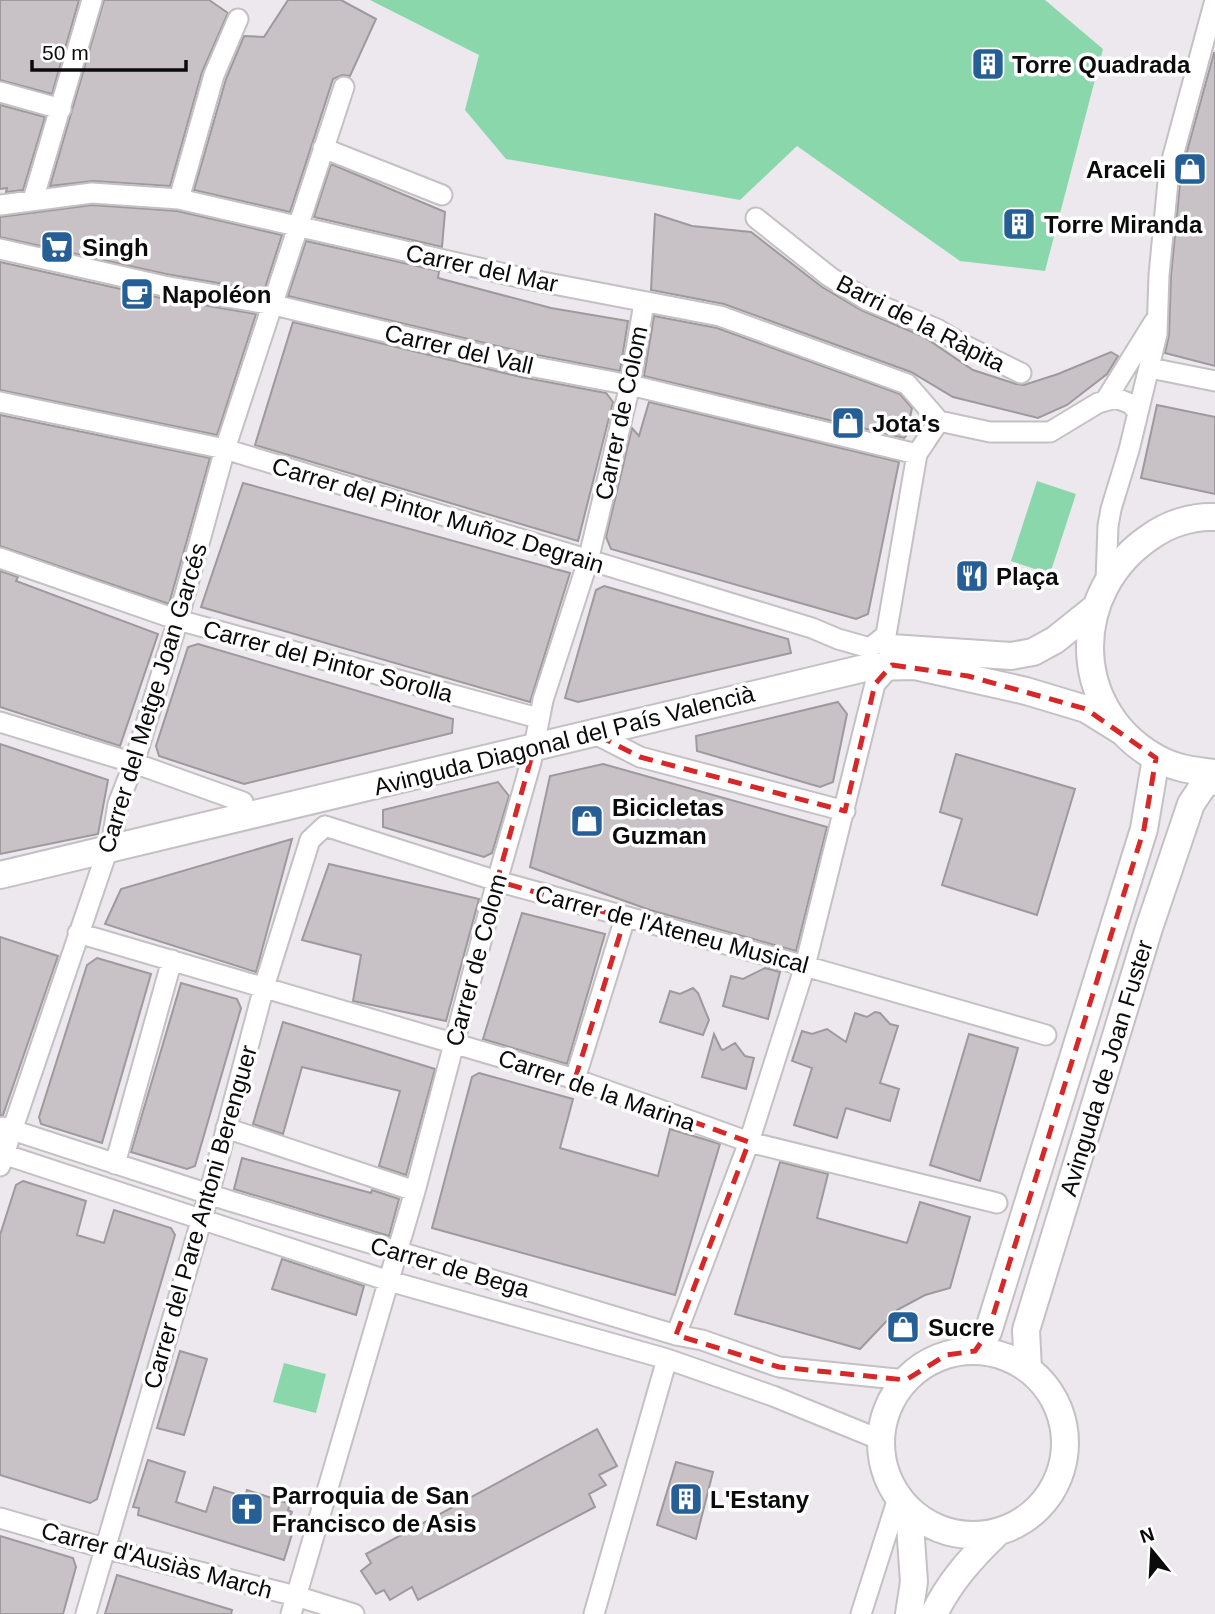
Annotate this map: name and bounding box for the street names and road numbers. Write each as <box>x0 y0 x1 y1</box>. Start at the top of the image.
street label: Carrer del Mar <box>404 239 560 297</box>
street label: Barri de la Ràpita <box>832 269 1010 377</box>
street label: Carrer del Vall <box>382 319 536 379</box>
street label: Carrer de Colom <box>589 323 653 503</box>
street label: Carrer del Pintor Muñoz Degrain <box>269 452 607 578</box>
street label: Carrer del Metge Joan Garcés <box>92 540 212 856</box>
street label: Carrer del Pintor Sorolla <box>200 615 456 708</box>
street label: Avinguda Diagonal del País Valencià <box>371 679 758 800</box>
street label: Carrer de Colom <box>440 871 512 1049</box>
street label: Carrer de l'Ateneu Musical <box>532 879 812 979</box>
street label: Avinguda de Joan Fuster <box>1054 937 1158 1199</box>
street label: Carrer del Pare Antoni Berenguer <box>138 1042 262 1392</box>
street label: Carrer de la Marina <box>495 1044 700 1137</box>
street label: Carrer de Bega <box>367 1231 533 1303</box>
street label: Carrer d'Ausiàs March <box>39 1516 275 1604</box>

